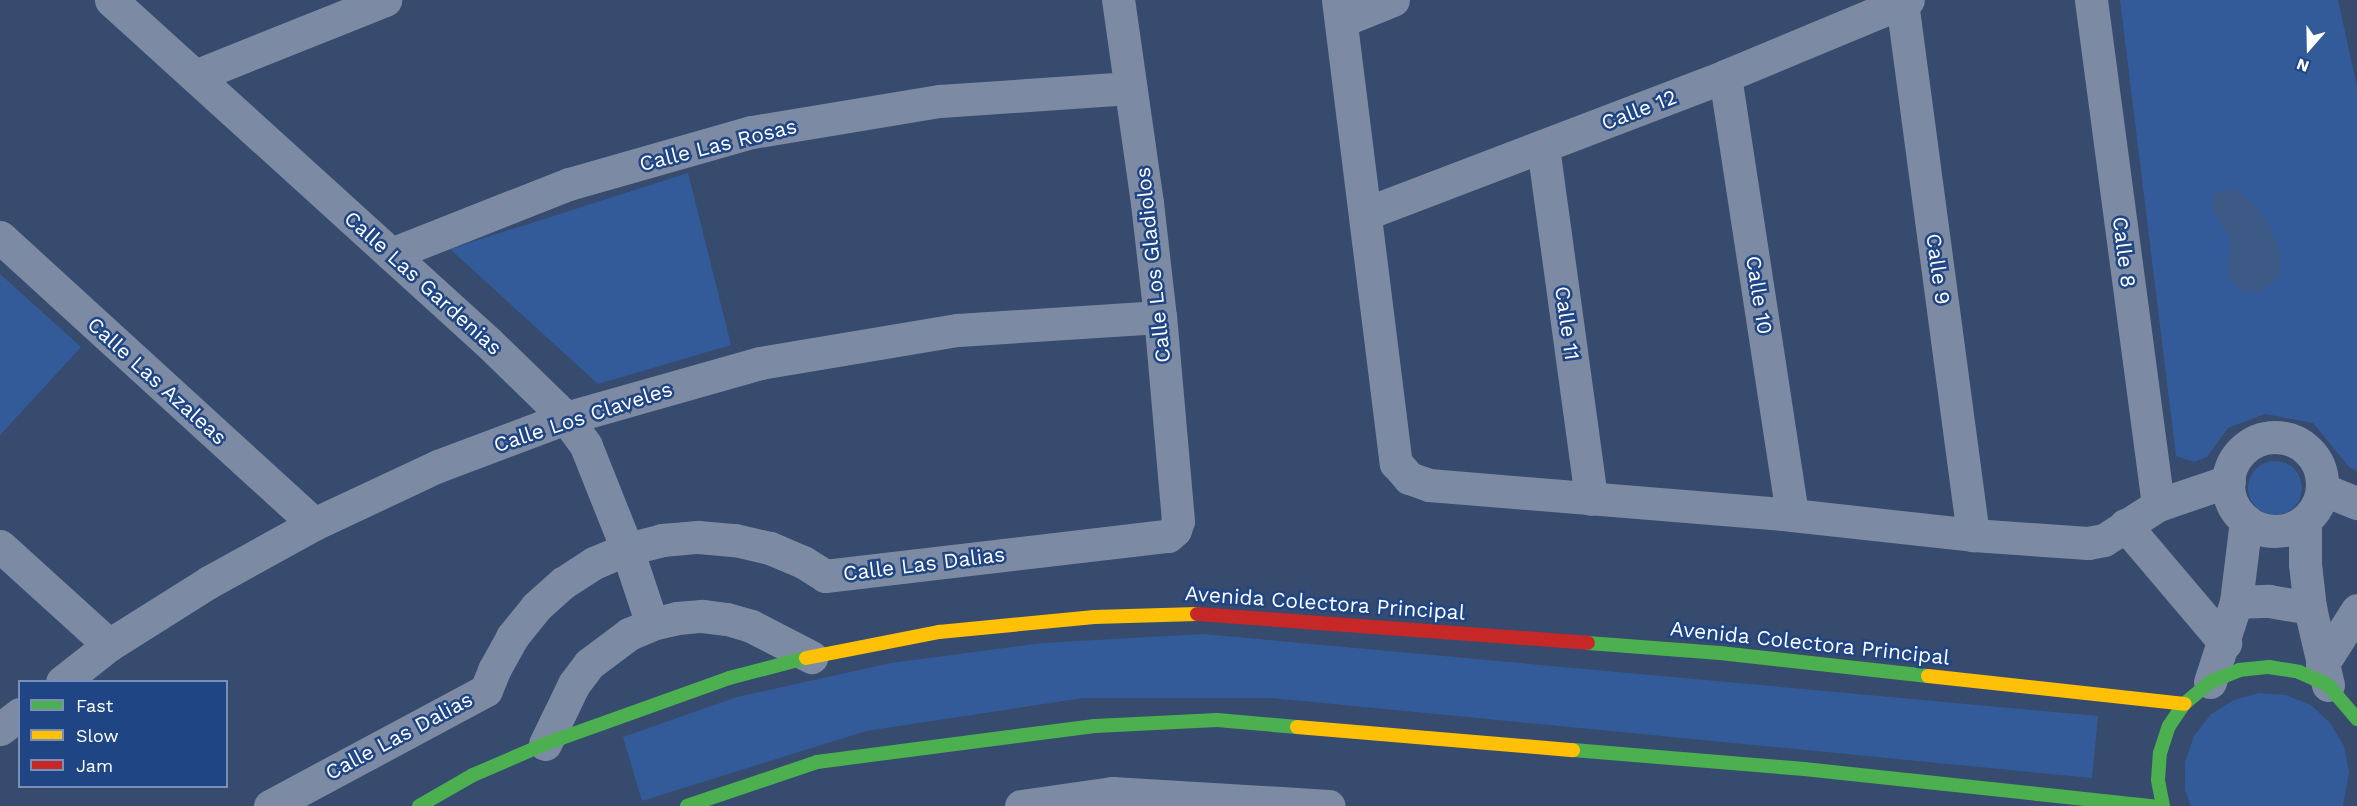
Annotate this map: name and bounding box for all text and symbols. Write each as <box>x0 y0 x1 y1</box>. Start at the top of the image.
north arrow <box>2279 18 2339 78</box>
text: N <box>2294 54 2312 76</box>
street label: Calle 12 <box>1598 84 1680 136</box>
street label: Calle Las Rosas <box>637 113 799 177</box>
street label: Calle Los Gladiolos <box>1130 166 1176 364</box>
street label: Calle Las Gardenias <box>339 206 507 360</box>
street label: Calle 8 <box>2107 215 2141 289</box>
street label: Calle 9 <box>1921 232 1955 306</box>
street label: Calle 10 <box>1740 254 1778 336</box>
street label: Calle 11 <box>1549 284 1585 362</box>
street label: Calle Las Azaleas <box>82 312 232 450</box>
street label: Calle Los Claveles <box>490 376 676 458</box>
street label: Calle Las Dalias <box>842 542 1006 586</box>
street label: Avenida Colectora Principal <box>1184 581 1466 625</box>
street label: Avenida Colectora Principal <box>1669 616 1951 670</box>
legend <box>18 680 228 788</box>
street label: Calle Las Dalias <box>321 687 477 785</box>
text: Fast <box>76 695 113 716</box>
text: Slow <box>76 725 119 746</box>
text: Jam <box>76 755 113 776</box>

